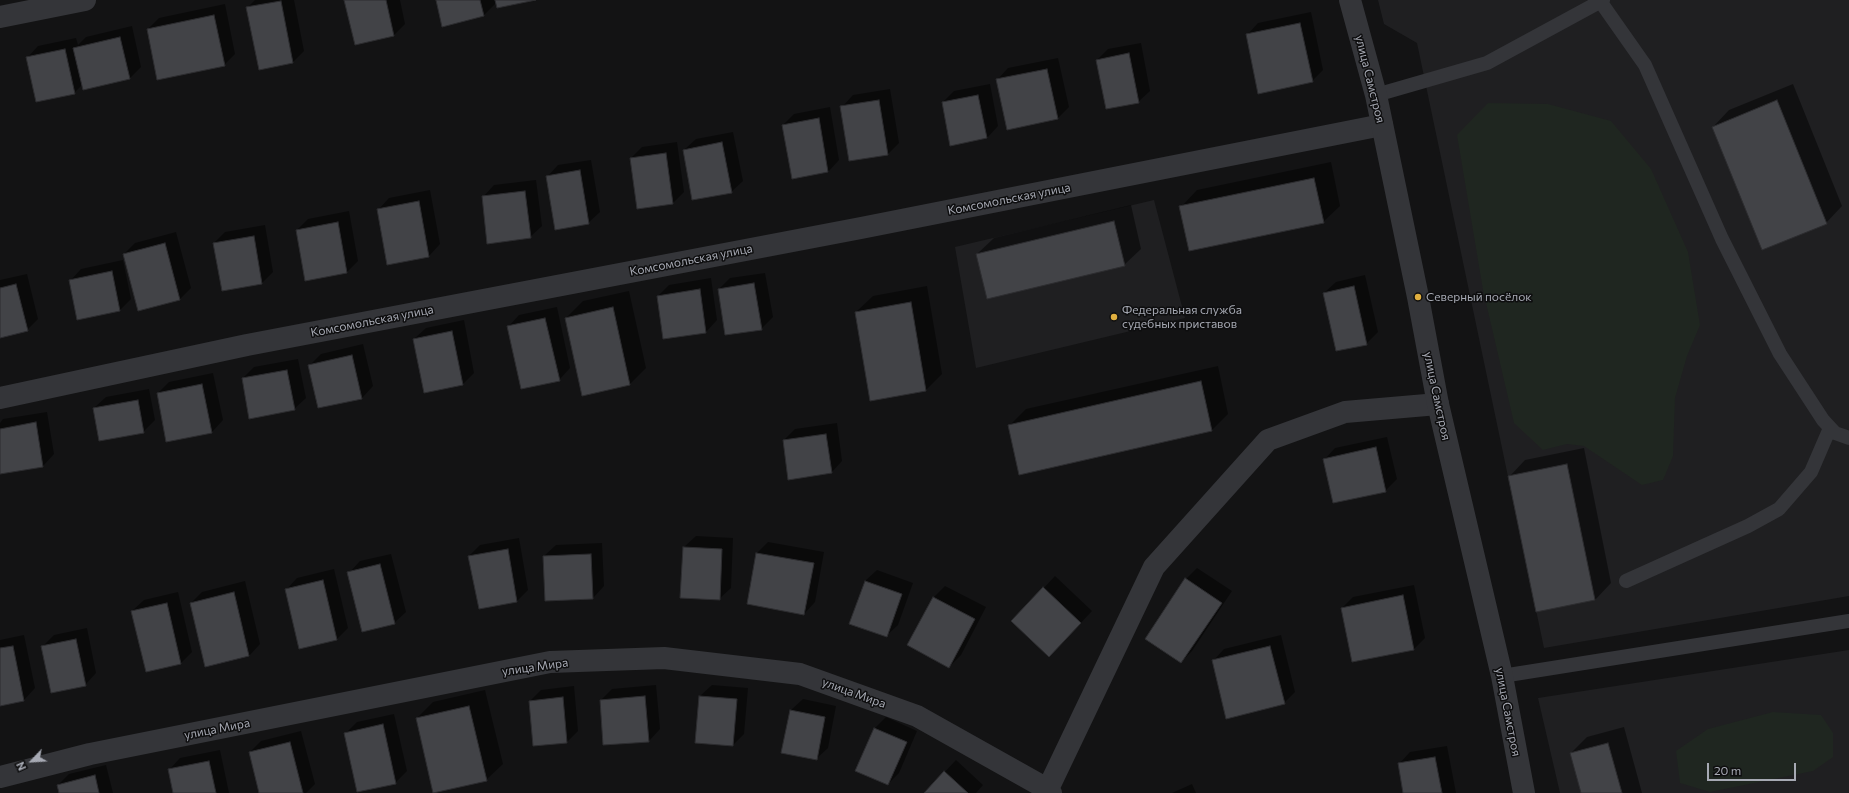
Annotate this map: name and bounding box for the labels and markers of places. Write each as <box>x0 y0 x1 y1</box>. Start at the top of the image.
place label: Северный посёлок <box>1426 290 1532 304</box>
marker: Северный посёлок <box>1413 292 1423 302</box>
place label: Федеральная служба судебных приставов <box>1122 303 1242 331</box>
marker: Федеральная служба судебных приставов <box>1109 312 1119 322</box>

